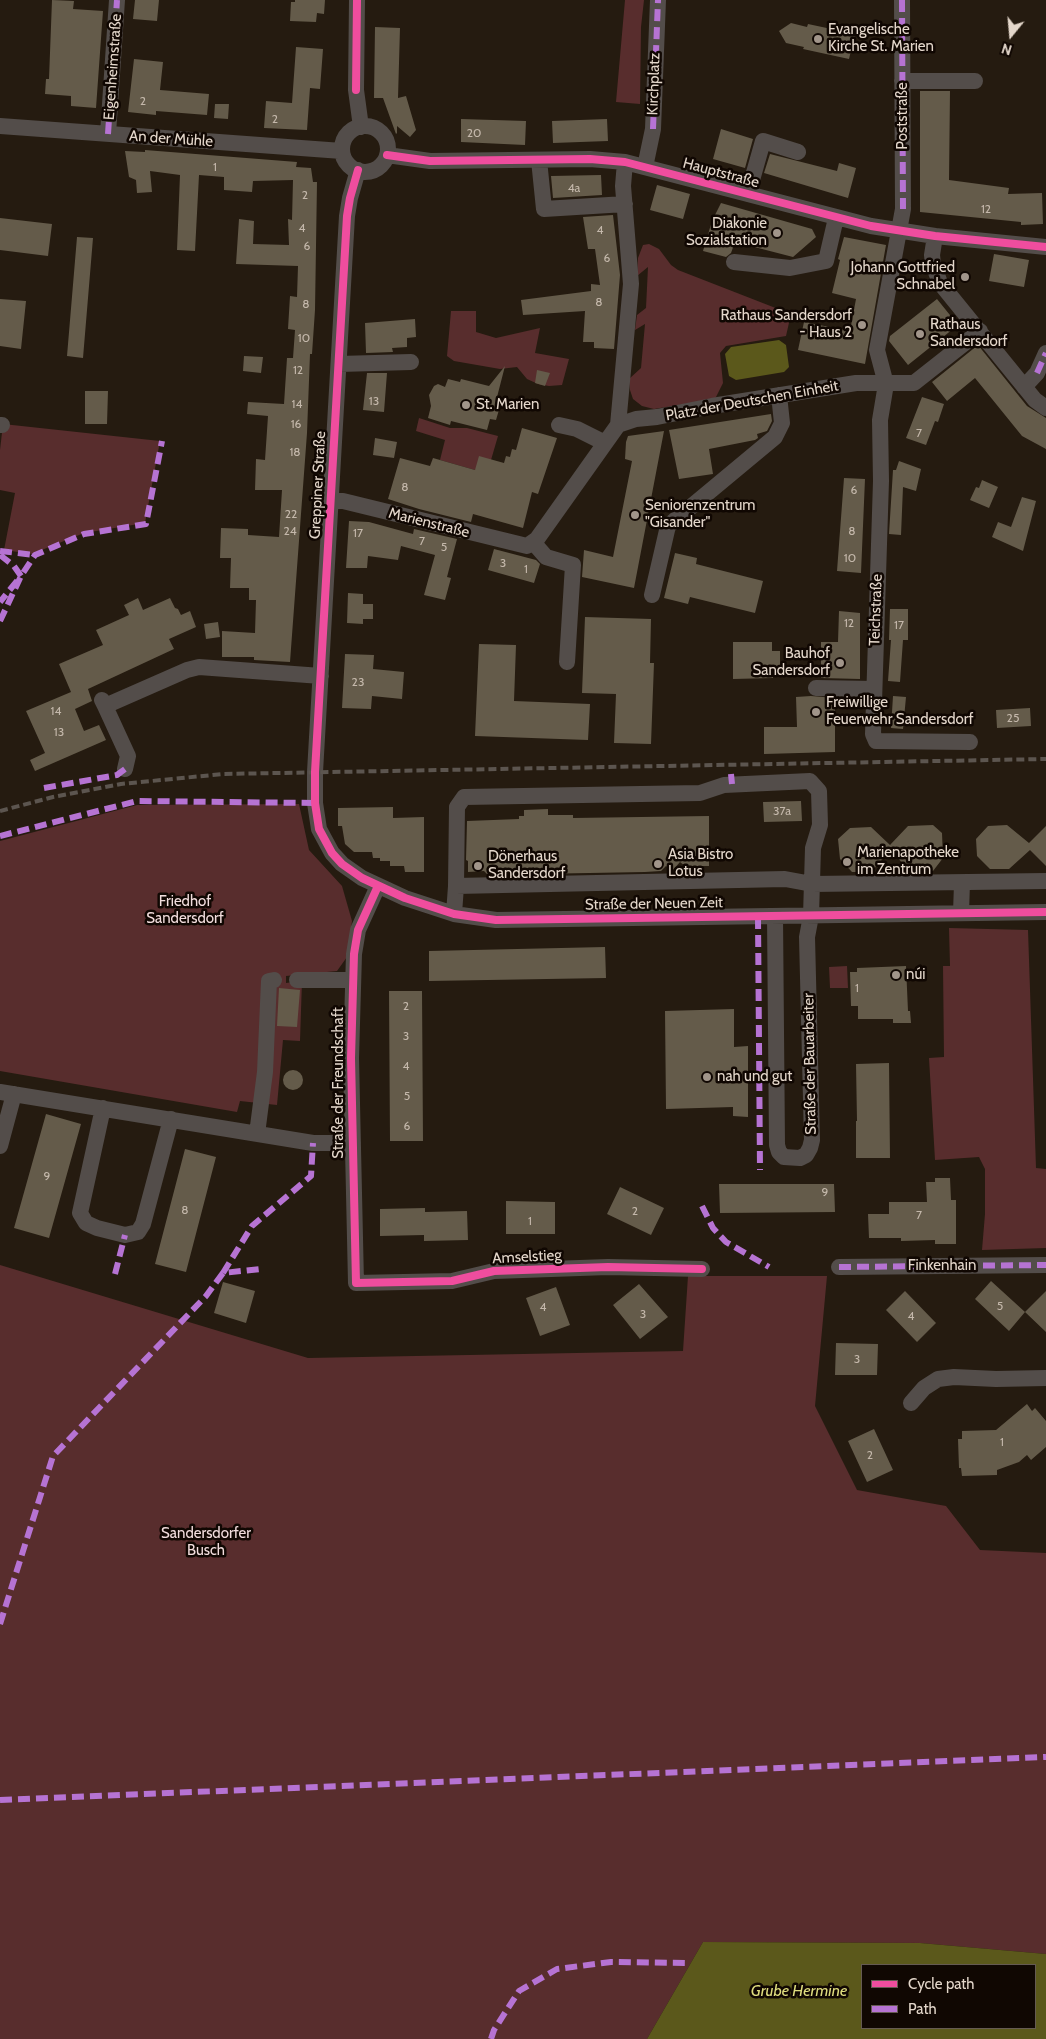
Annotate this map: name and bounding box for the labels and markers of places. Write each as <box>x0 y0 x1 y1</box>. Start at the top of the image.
place label: Evangelische Kirche St. Marien <box>828 21 934 56</box>
marker: Evangelische Kirche St. Marien <box>812 33 824 45</box>
place label: Diakonie Sozialstation <box>686 215 767 250</box>
marker: Diakonie Sozialstation <box>771 227 783 239</box>
place label: Johann Gottfried Schnabel <box>851 259 955 294</box>
marker: Johann Gottfried Schnabel <box>959 271 971 283</box>
place label: Rathaus Sandersdorf - Haus 2 <box>721 307 852 342</box>
place label: Rathaus Sandersdorf <box>930 316 1008 351</box>
marker: Rathaus Sandersdorf - Haus 2 <box>856 319 868 331</box>
marker: Rathaus Sandersdorf <box>914 328 926 340</box>
place label: St. Marien <box>476 396 539 414</box>
marker: St. Marien <box>460 399 472 411</box>
place label: Seniorenzentrum "Gisander" <box>645 497 756 532</box>
marker: Seniorenzentrum "Gisander" <box>629 509 641 521</box>
place label: Bauhof Sandersdorf <box>752 645 830 680</box>
marker: Bauhof Sandersdorf <box>834 657 846 669</box>
place label: Freiwillige Feuerwehr Sandersdorf <box>826 694 973 729</box>
marker: Freiwillige Feuerwehr Sandersdorf <box>810 706 822 718</box>
place label: Marienapotheke im Zentrum <box>857 844 959 879</box>
place label: Asia Bistro Lotus <box>668 846 733 881</box>
place label: Dönerhaus Sandersdorf <box>488 848 566 883</box>
marker: Marienapotheke im Zentrum <box>841 856 853 868</box>
marker: Asia Bistro Lotus <box>652 858 664 870</box>
marker: Dönerhaus Sandersdorf <box>472 860 484 872</box>
place label: núi <box>906 966 925 984</box>
marker: núi <box>890 969 902 981</box>
place label: nah und gut <box>717 1068 792 1086</box>
marker: nah und gut <box>701 1071 713 1083</box>

